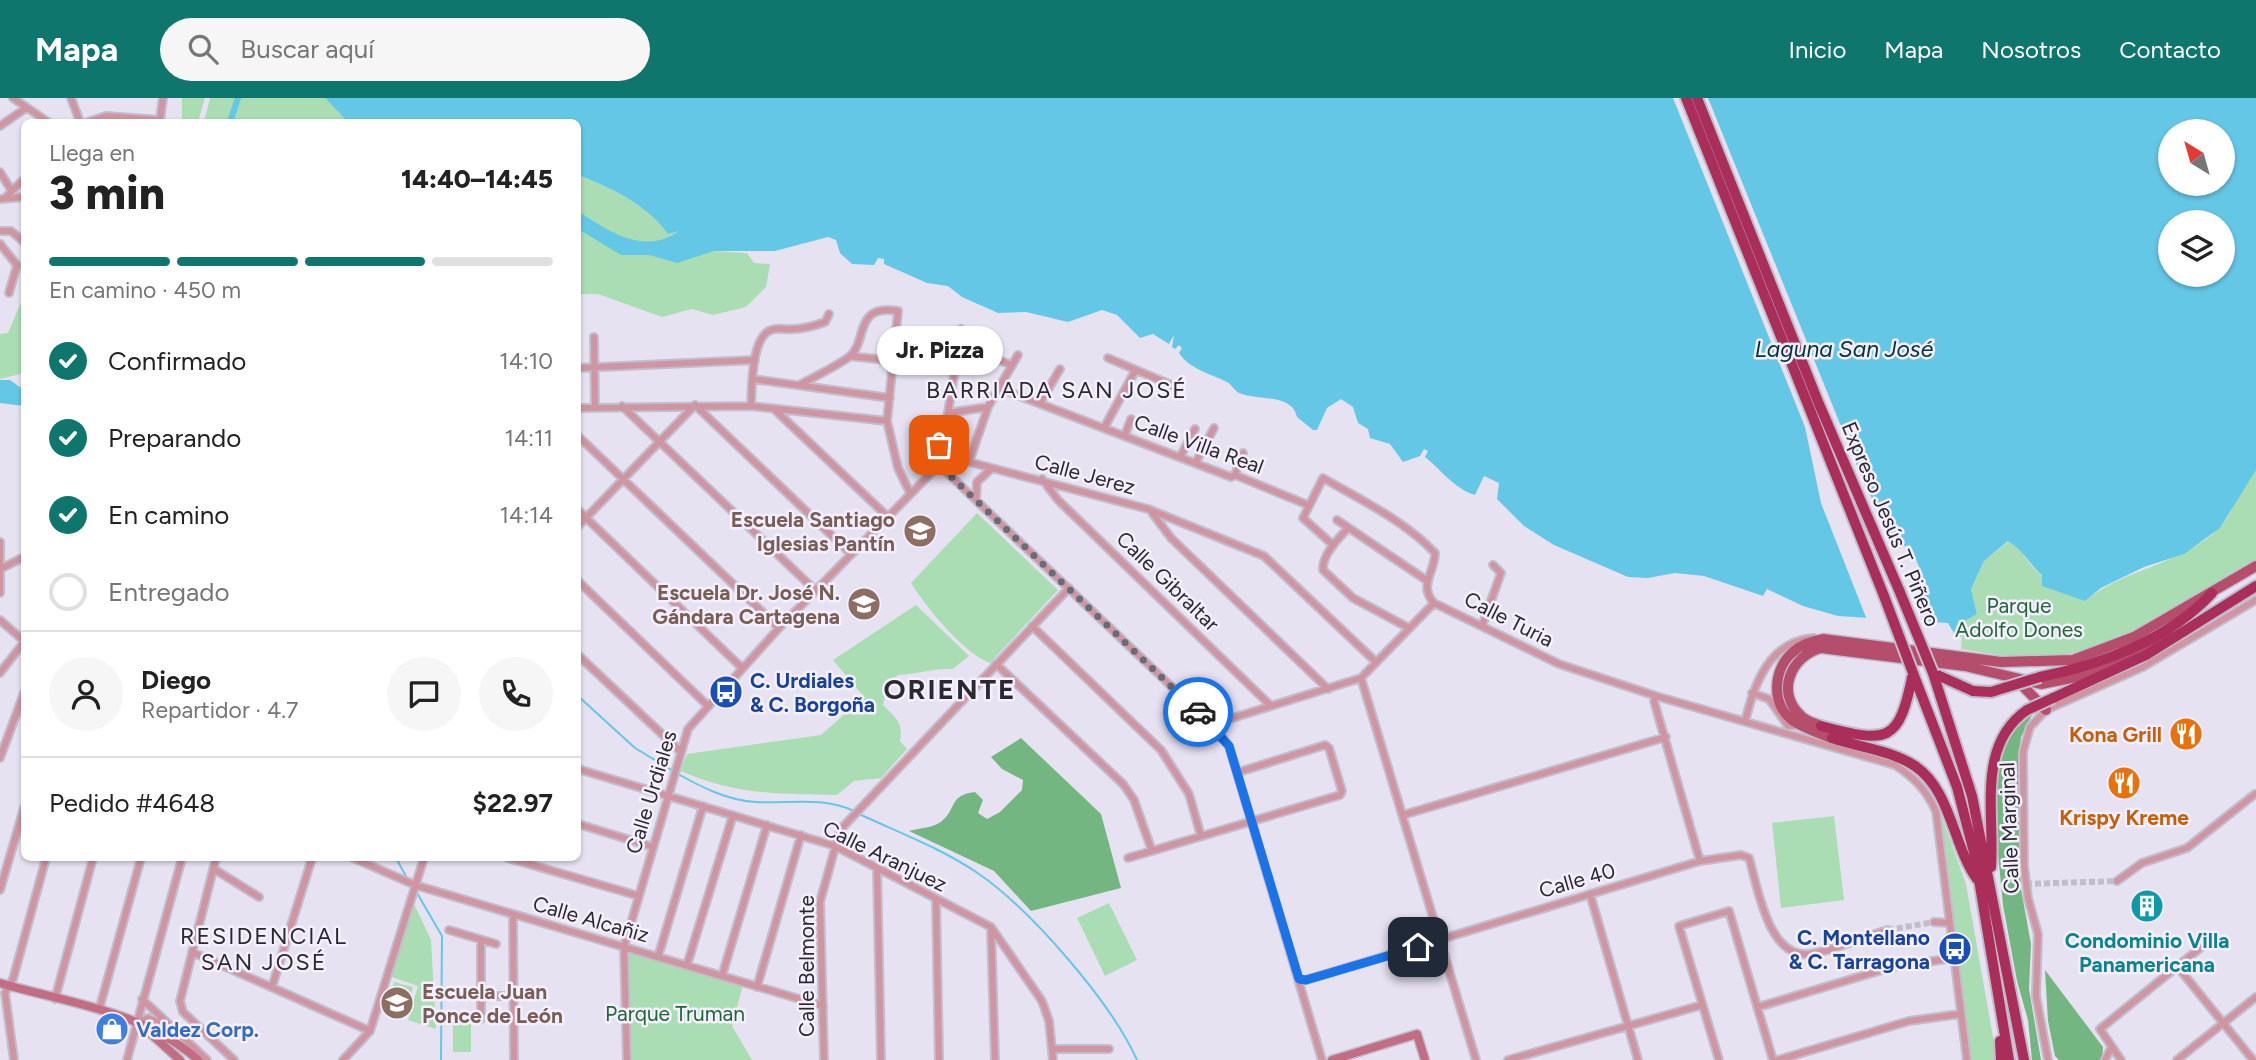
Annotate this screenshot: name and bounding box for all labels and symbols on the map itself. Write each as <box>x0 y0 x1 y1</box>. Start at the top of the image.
north arrow <box>2158 119 2235 196</box>
callout: Jr. Pizza <box>876 326 1002 375</box>
water label: Laguna San José <box>1755 335 1934 363</box>
district label: BARRIADA SAN JOSÉ <box>926 376 1188 404</box>
street label: Calle Villa Real <box>1131 409 1267 479</box>
pin <box>909 415 969 475</box>
street label: Expreso Jesús T. Piñero <box>1837 418 1945 630</box>
street label: Calle Jerez <box>1032 449 1138 499</box>
place label: Escuela Santiago Iglesias Pantín <box>731 507 895 556</box>
school or university icon: Escuela Santiago Iglesias Pantín <box>901 512 939 550</box>
street label: Calle Gibraltar <box>1111 526 1225 636</box>
place label: Escuela Dr. José N. Gándara Cartagena <box>652 580 840 629</box>
school or university icon: Escuela Dr. José N. Gándara Cartagena <box>845 585 883 623</box>
street label: Calle Turia <box>1460 586 1558 652</box>
park label: Parque Adolfo Dones <box>1955 593 2083 642</box>
place label: C. Urdiales & C. Borgoña <box>750 668 875 717</box>
district label: ORIENTE <box>883 672 1017 706</box>
bus stop icon: C. Urdiales & C. Borgoña <box>707 673 745 711</box>
courier <box>1163 677 1233 747</box>
restaurant icon: Kona Grill <box>2167 715 2205 753</box>
place label: Kona Grill <box>2069 722 2162 747</box>
street label: Calle Urdiales <box>620 727 682 857</box>
street label: Calle Marginal <box>1994 762 2024 894</box>
restaurant icon: Krispy Kreme <box>2105 764 2143 802</box>
place label: Krispy Kreme <box>2059 805 2189 830</box>
street label: Calle Aranjuez <box>819 815 951 897</box>
street label: Calle 40 <box>1536 857 1618 903</box>
building icon: Condominio Villa Panamericana <box>2128 887 2166 925</box>
street label: Calle Alcañiz <box>530 891 652 947</box>
street label: Calle Belmonte <box>794 895 819 1037</box>
pin <box>1388 917 1448 977</box>
district label: RESIDENCIAL SAN JOSÉ <box>180 922 348 976</box>
place label: C. Montellano & C. Tarragona <box>1789 925 1930 974</box>
place label: Condominio Villa Panamericana <box>2065 928 2229 977</box>
bus stop icon: C. Montellano & C. Tarragona <box>1936 930 1974 968</box>
place label: Escuela Juan Ponce de León <box>422 979 563 1028</box>
school or university icon: Escuela Juan Ponce de León <box>378 984 416 1022</box>
park label: Parque Truman <box>605 1001 745 1026</box>
shop icon: Valdez Corp. <box>93 1010 131 1048</box>
place label: Valdez Corp. <box>136 1017 259 1042</box>

